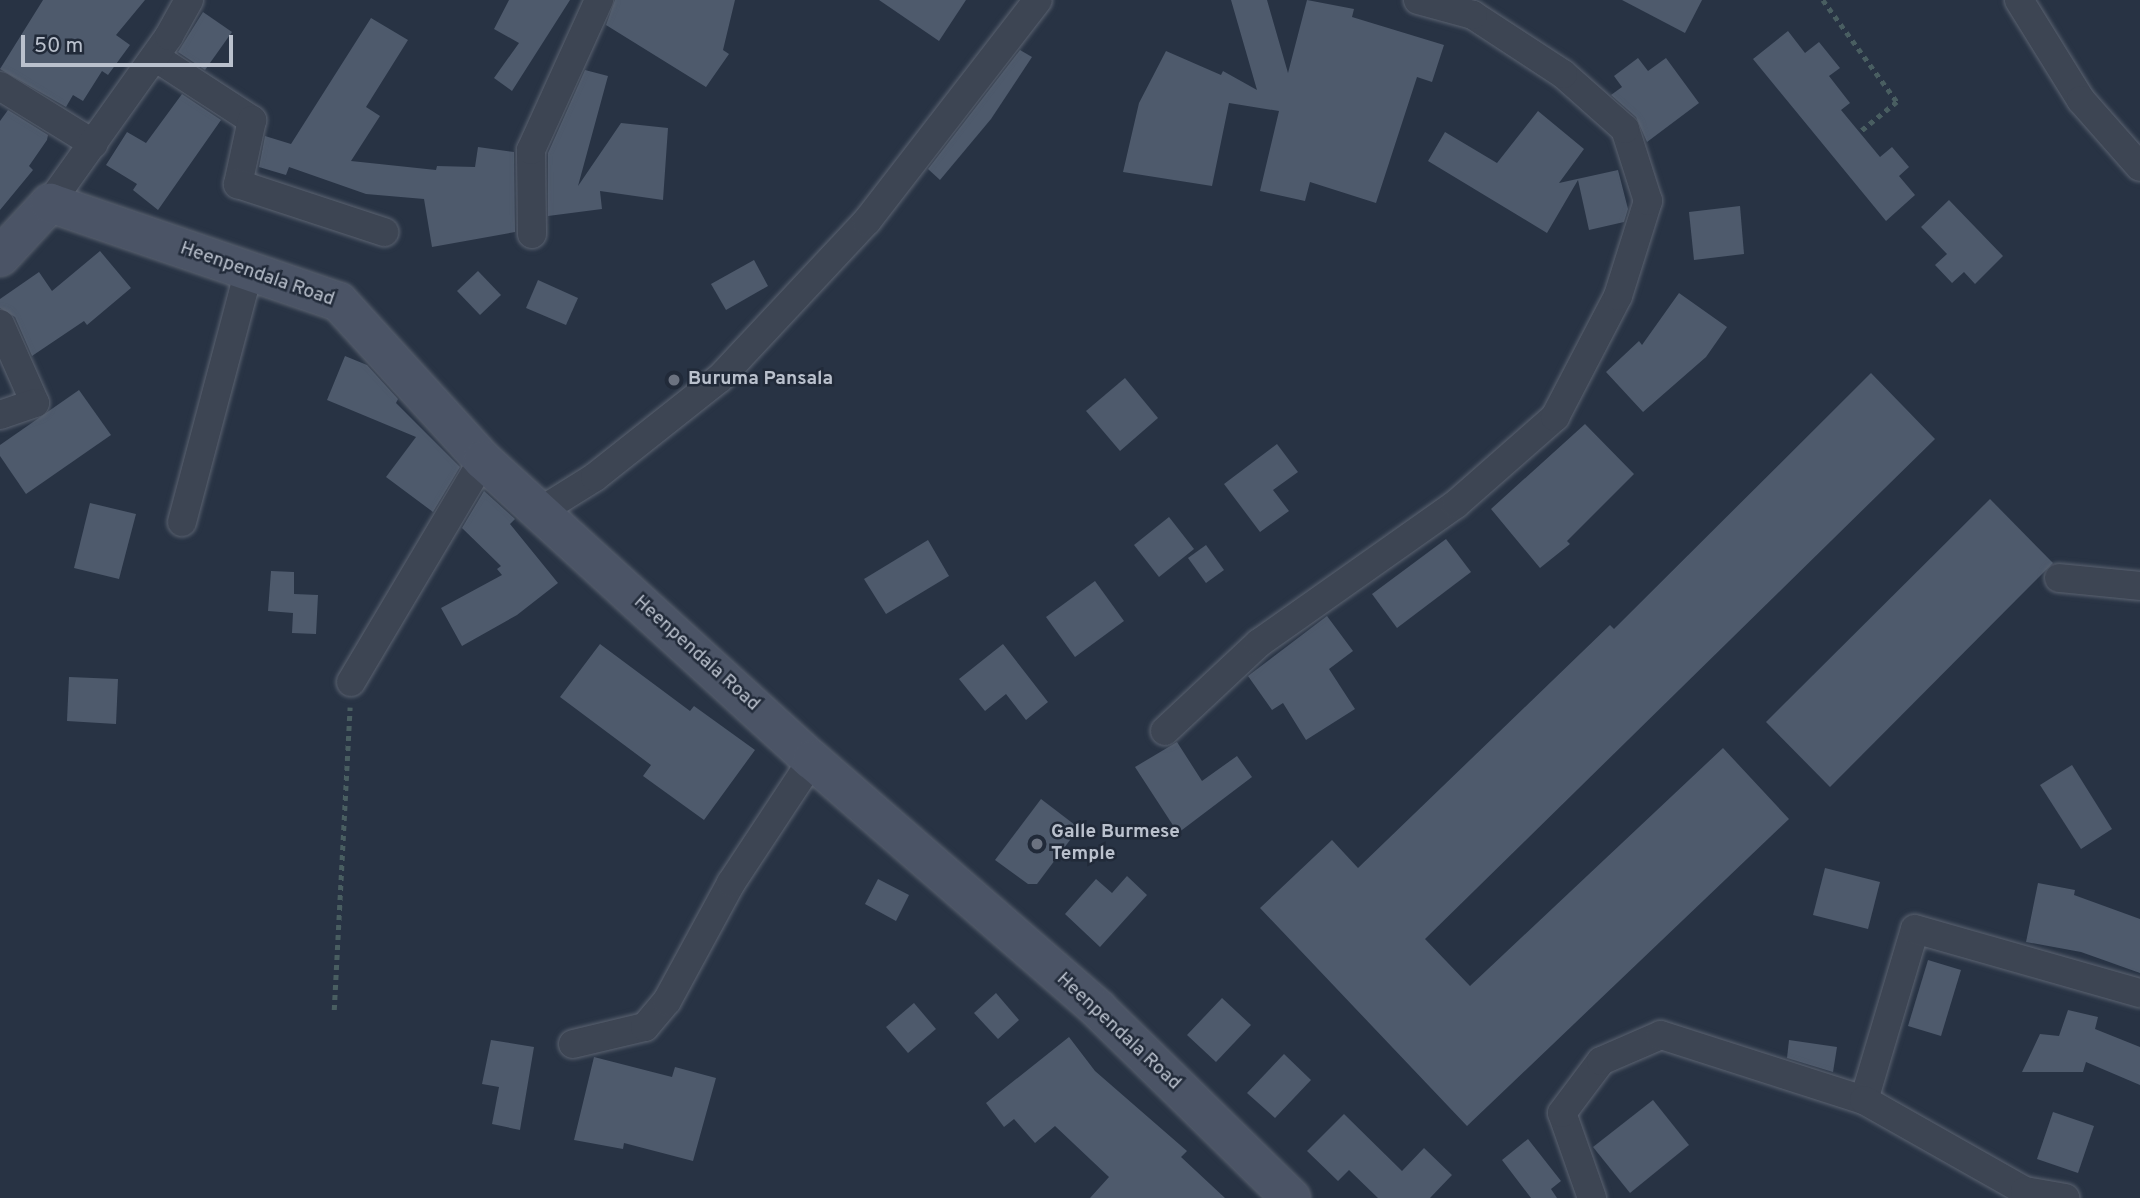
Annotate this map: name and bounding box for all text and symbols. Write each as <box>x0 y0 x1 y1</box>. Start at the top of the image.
scale bar <box>24 21 236 65</box>
text: 50 m <box>34 33 83 60</box>
street label: Heenpendala Road <box>177 238 337 312</box>
place label: Buruma Pansala <box>688 369 833 391</box>
marker: Buruma Pansala <box>666 372 682 388</box>
street label: Heenpendala Road <box>628 591 764 717</box>
place label: Galle Burmese Temple <box>1051 822 1180 866</box>
marker: Galle Burmese Temple <box>1029 836 1045 852</box>
street label: Heenpendala Road <box>1051 968 1185 1096</box>

